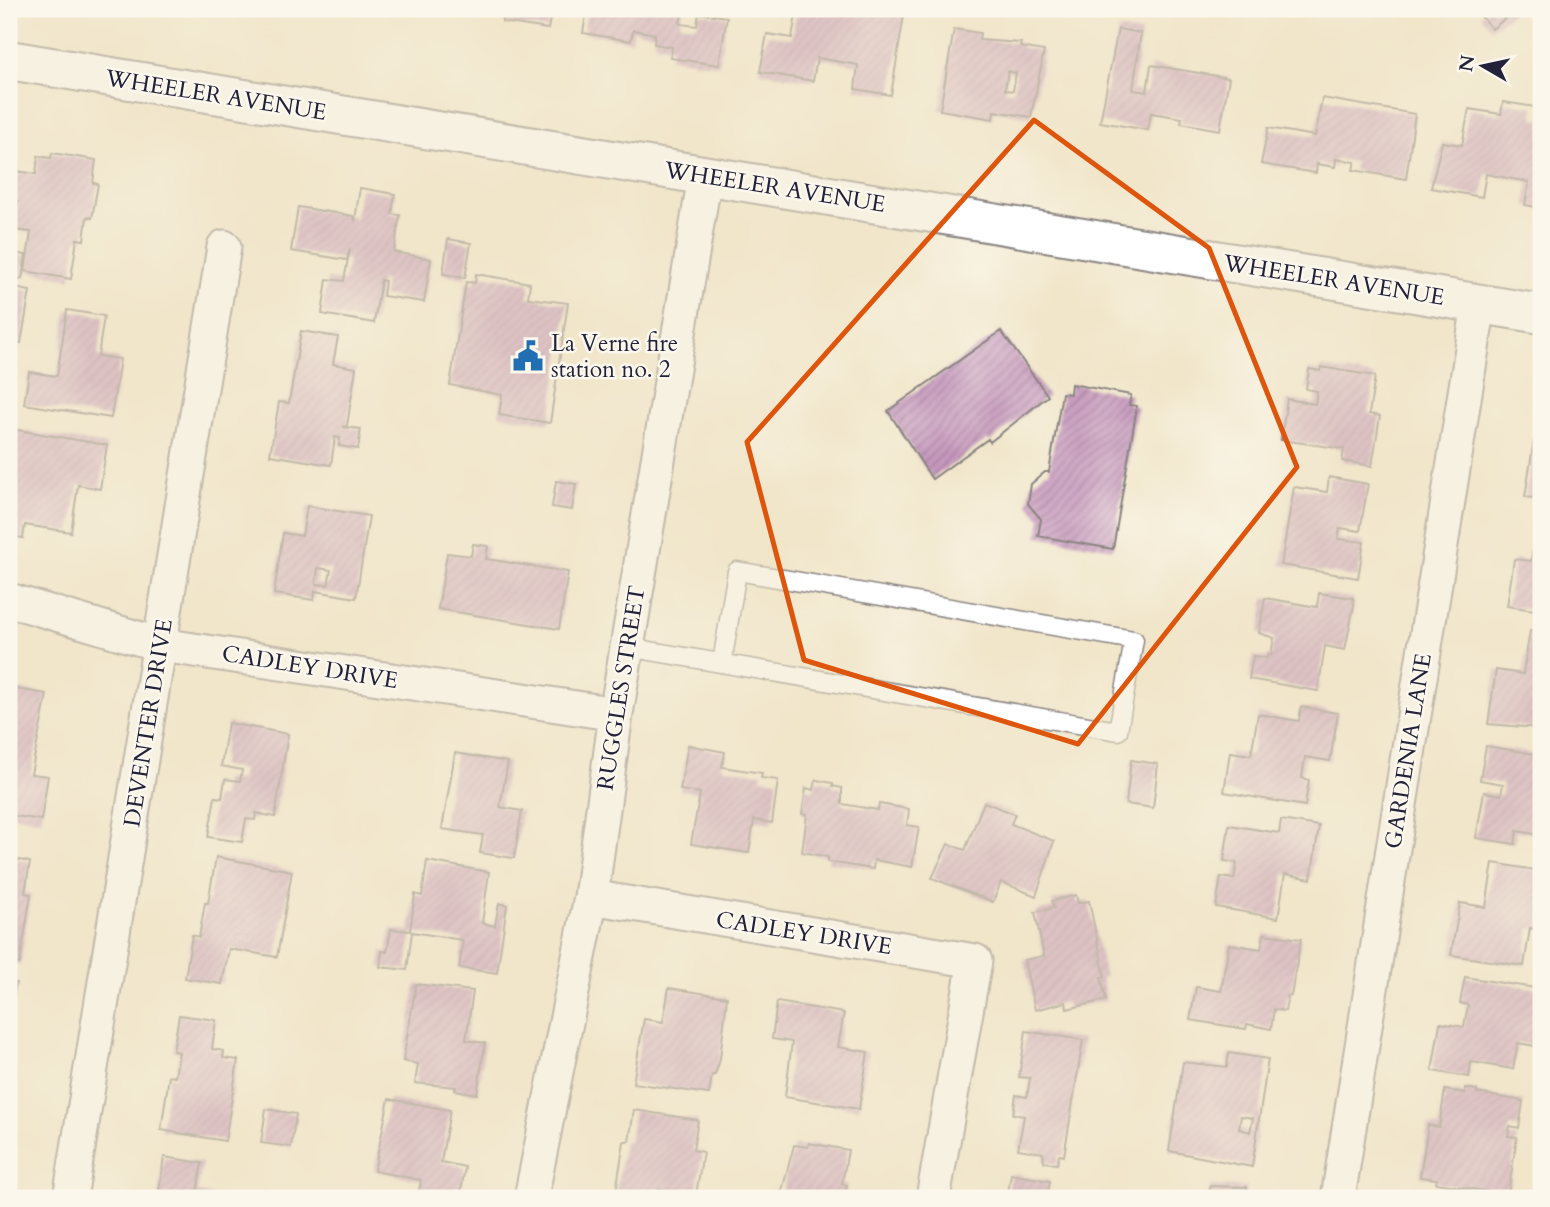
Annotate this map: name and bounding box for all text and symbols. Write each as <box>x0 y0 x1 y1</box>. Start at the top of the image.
north arrow <box>1448 32 1518 102</box>
text: N <box>1453 53 1481 74</box>
street label: WHEELER AVENUE <box>102 62 329 128</box>
street label: WHEELER AVENUE <box>661 154 888 220</box>
street label: WHEELER AVENUE <box>1220 247 1447 313</box>
place label: La Verne fire station no. 2 <box>551 328 678 385</box>
public building icon: La Verne fire station no. 2 <box>511 339 545 373</box>
street label: RUGGLES STREET <box>590 583 652 792</box>
street label: DEVENTER DRIVE <box>116 617 180 829</box>
street label: CADLEY DRIVE <box>220 638 400 696</box>
street label: GARDENIA LANE <box>1377 651 1439 851</box>
street label: CADLEY DRIVE <box>714 904 894 962</box>

